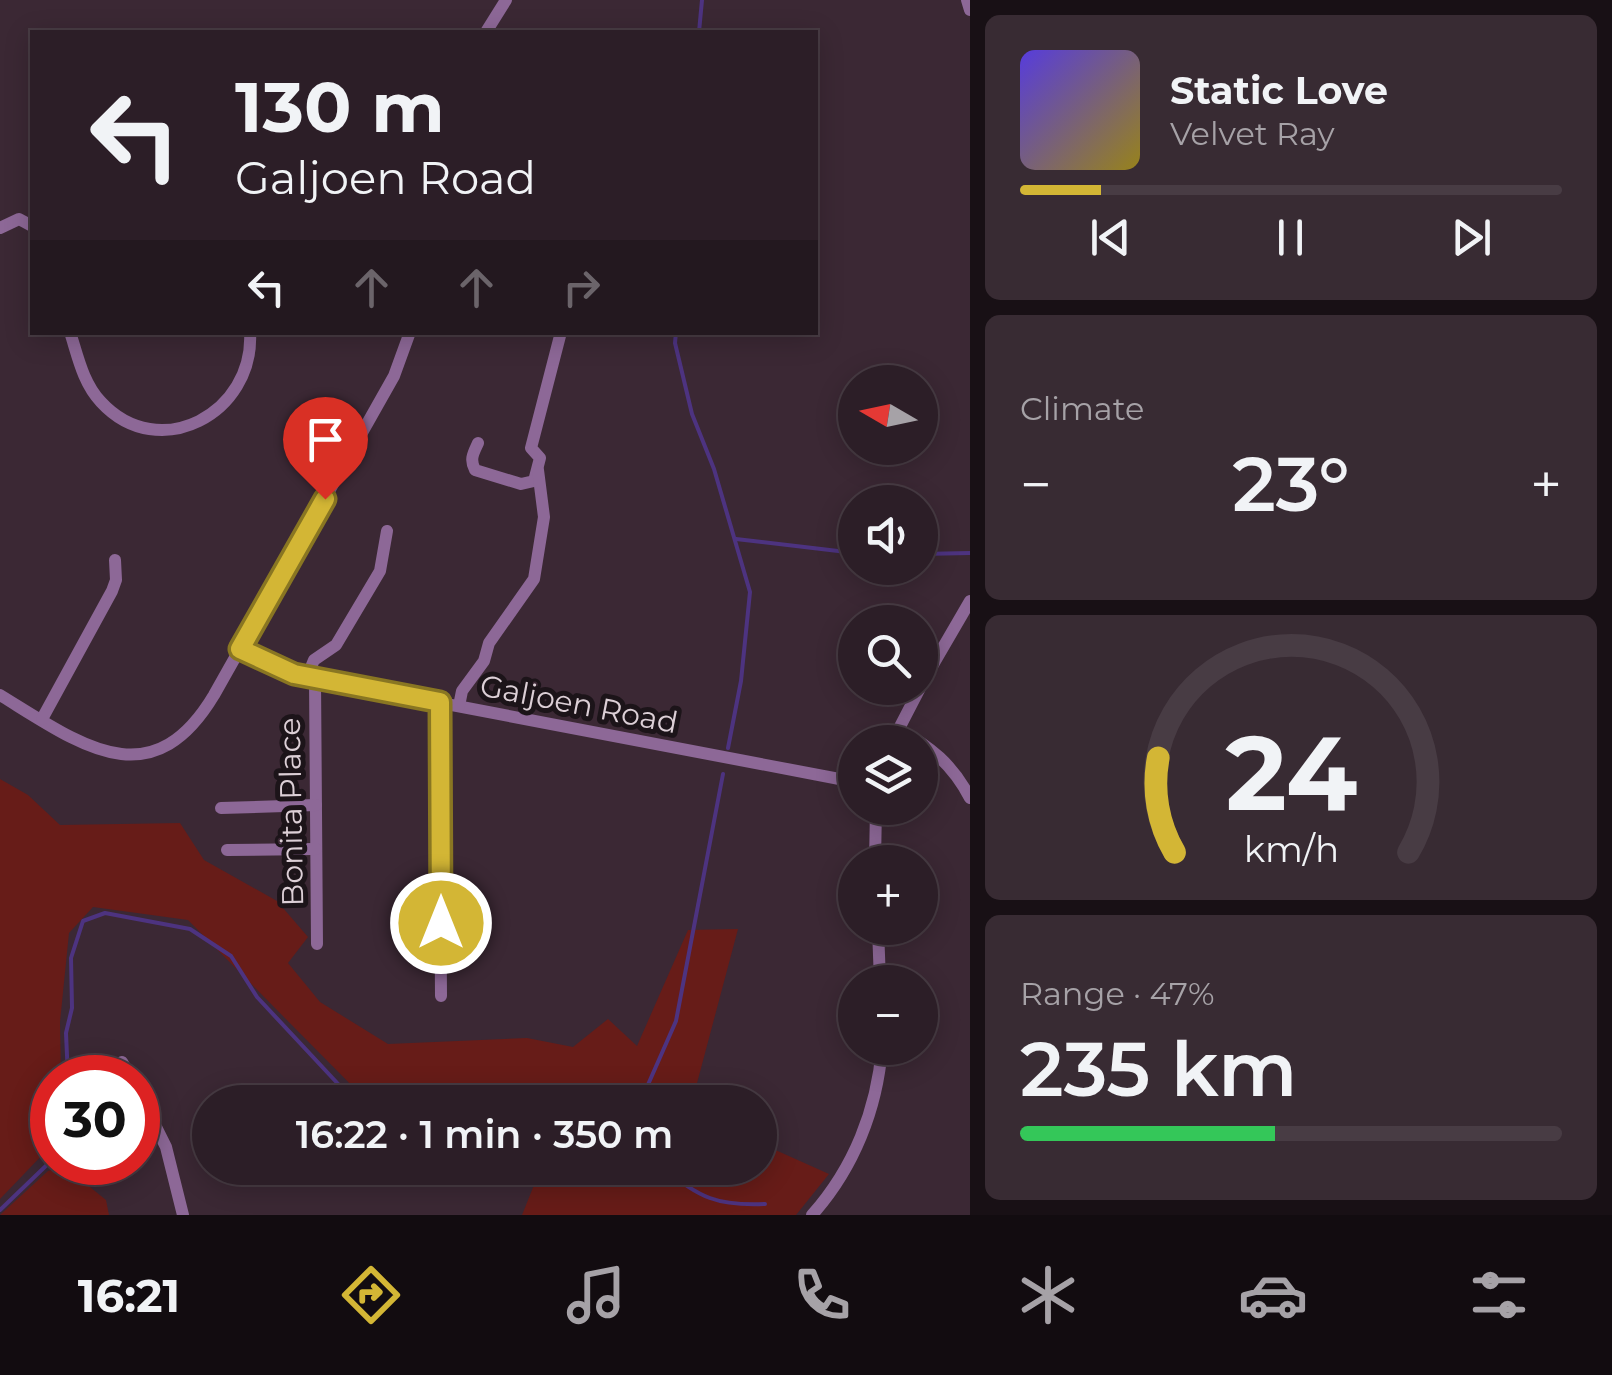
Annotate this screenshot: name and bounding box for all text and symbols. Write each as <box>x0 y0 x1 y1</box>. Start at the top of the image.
text: 130 m <box>235 64 445 150</box>
text: Static Love <box>1170 67 1388 114</box>
icon: left <box>70 70 200 200</box>
text: Velvet Ray <box>1170 114 1335 153</box>
text: Galjoen Road <box>235 150 536 205</box>
icon: previous <box>1083 210 1138 265</box>
icon: pause <box>1263 210 1318 265</box>
icon: next <box>1444 210 1499 265</box>
icon: left <box>239 260 294 315</box>
icon: ahead <box>344 260 399 315</box>
icon: ahead <box>449 260 504 315</box>
icon: right <box>554 260 609 315</box>
north arrow <box>838 365 938 465</box>
map controls <box>838 365 938 1065</box>
text: Climate <box>1020 389 1144 428</box>
pin <box>283 397 368 500</box>
icon: arrive <box>298 412 353 467</box>
text: 23° <box>1232 438 1350 530</box>
text: − <box>1020 451 1052 518</box>
text: + <box>1530 451 1562 518</box>
button: sound <box>838 485 938 585</box>
button: search <box>838 605 938 705</box>
street label: Galjoen Road <box>477 667 681 741</box>
text: 24 <box>1225 709 1357 836</box>
street label: Bonita Place <box>271 717 311 907</box>
button: layers <box>838 725 938 825</box>
text: km/h <box>1243 827 1339 871</box>
button: + <box>838 845 938 945</box>
position arrow <box>389 871 493 975</box>
button: − <box>838 965 938 1065</box>
text: Range · 47% <box>1020 974 1215 1013</box>
text: 235 km <box>1020 1023 1297 1115</box>
speed limit sign: 30 <box>30 1055 160 1185</box>
text: 16:22 · 1 min · 350 m <box>296 1111 673 1158</box>
icon: directions <box>336 1260 406 1330</box>
icon: music <box>561 1260 631 1330</box>
icon: phone <box>787 1260 857 1330</box>
icon: climate <box>1013 1260 1083 1330</box>
icon: car <box>1238 1260 1308 1330</box>
icon: filters <box>1464 1260 1534 1330</box>
text: 16:21 <box>78 1268 180 1323</box>

